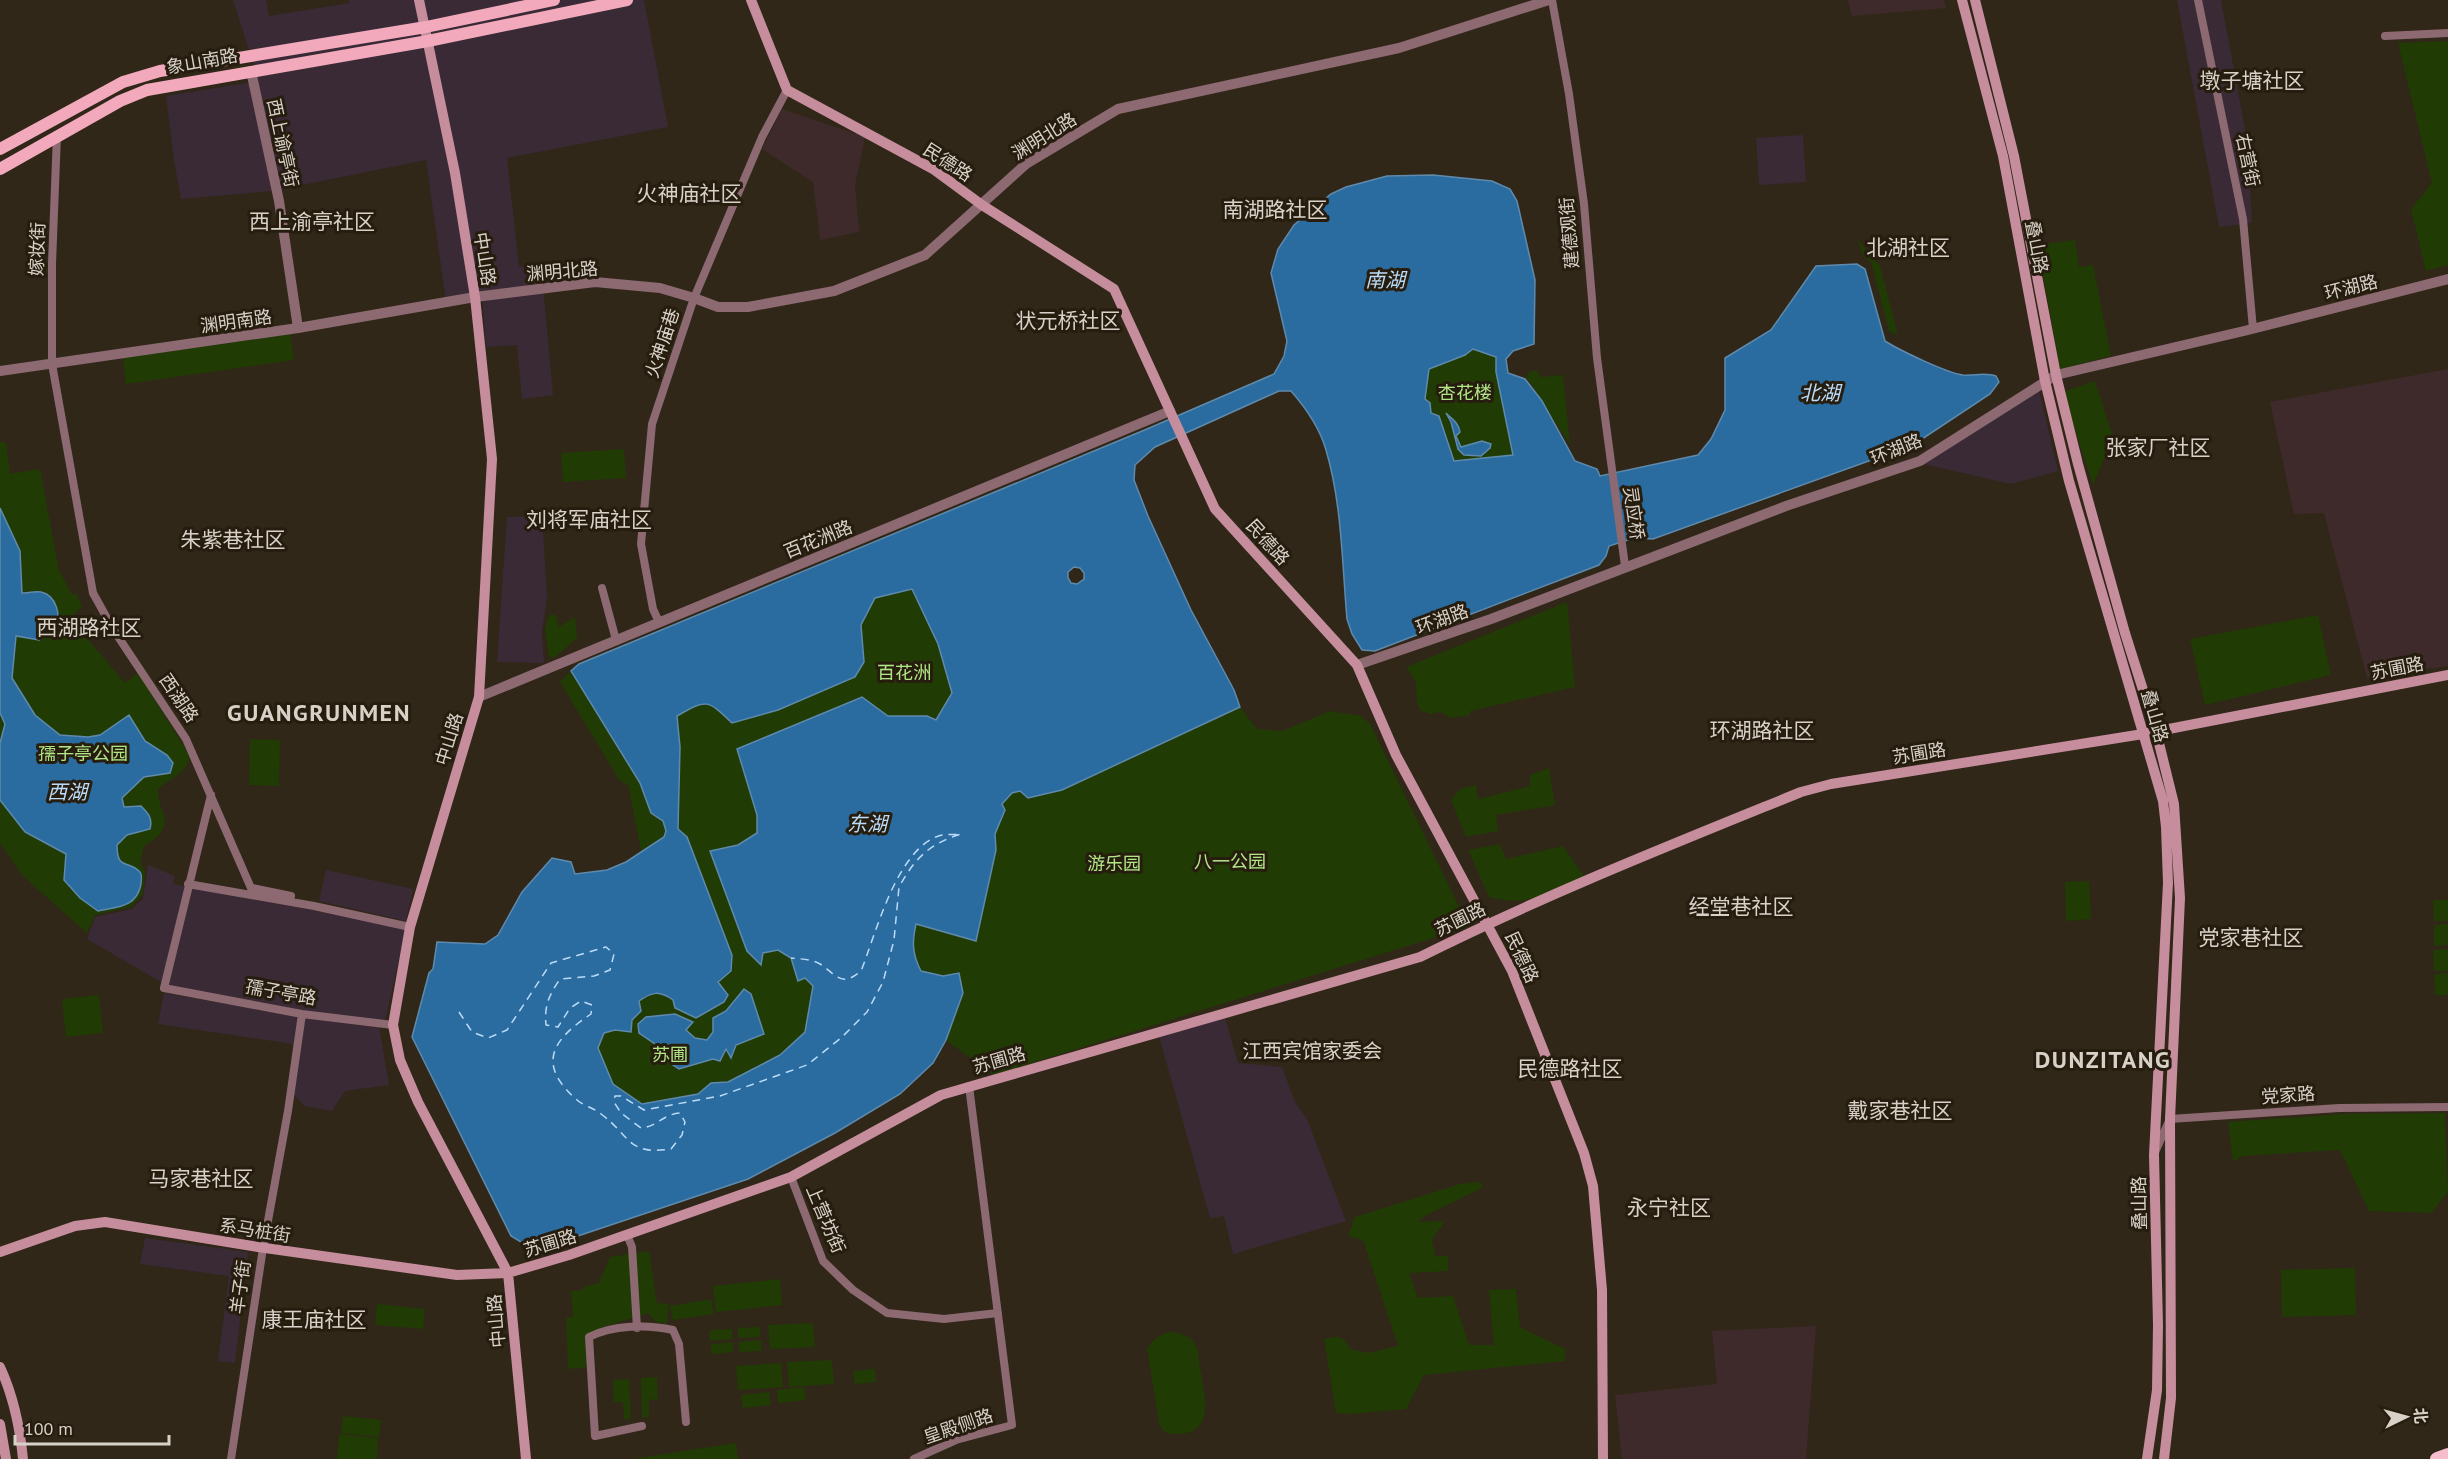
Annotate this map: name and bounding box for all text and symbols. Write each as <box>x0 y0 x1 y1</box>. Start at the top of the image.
street label: 象山南路 <box>165 43 239 79</box>
district label: 墩子塘社区 <box>2200 67 2305 94</box>
street label: 西上谕亭街 <box>262 97 304 189</box>
street label: 渊明北路 <box>1007 107 1081 165</box>
street label: 右营街 <box>2231 131 2265 189</box>
street label: 民德路 <box>919 138 977 186</box>
district label: 火神庙社区 <box>637 180 742 207</box>
district label: 南湖路社区 <box>1223 196 1328 223</box>
street label: 建德观街 <box>1554 196 1584 270</box>
district label: 西上渝亭社区 <box>249 208 375 235</box>
street label: 叠山路 <box>2021 218 2053 276</box>
street label: 嫁妆街 <box>25 222 49 276</box>
street label: 中山路 <box>469 231 501 287</box>
district label: 北湖社区 <box>1866 234 1950 261</box>
street label: 渊明北路 <box>525 256 599 286</box>
water label: 南湖 <box>1365 267 1408 293</box>
street label: 环湖路 <box>2322 269 2380 305</box>
street label: 渊明南路 <box>199 305 273 337</box>
street label: 火神庙巷 <box>640 305 684 381</box>
district label: 状元桥社区 <box>1016 307 1121 334</box>
water label: 北湖 <box>1800 380 1843 406</box>
park label: 杏花楼 <box>1438 381 1492 404</box>
street label: 环湖路 <box>1867 428 1925 470</box>
district label: 张家厂社区 <box>2106 434 2211 461</box>
street label: 灵应桥 <box>1619 485 1649 541</box>
district label: 刘将军庙社区 <box>526 506 652 533</box>
street label: 民德路 <box>1241 514 1295 570</box>
street label: 百花洲路 <box>780 515 856 563</box>
district label: 朱紫巷社区 <box>181 526 286 553</box>
street label: 环湖路 <box>1413 599 1471 639</box>
district label: 西湖路社区 <box>37 614 142 641</box>
street label: 苏圃路 <box>2368 652 2426 684</box>
park label: 百花洲 <box>877 661 931 684</box>
street label: 西湖路 <box>154 669 204 727</box>
street label: 叠山路 <box>2137 687 2173 745</box>
district label: GUANGRUNMEN <box>227 697 411 728</box>
street label: 中山路 <box>430 710 468 768</box>
district label: 环湖路社区 <box>1710 717 1815 744</box>
street label: 苏圃路 <box>1891 737 1947 769</box>
park label: 孺子亭公园 <box>38 742 128 765</box>
water label: 西湖 <box>47 779 90 805</box>
water label: 东湖 <box>847 811 890 837</box>
park label: 八一公园 <box>1194 850 1266 873</box>
park label: 游乐园 <box>1087 852 1141 875</box>
district label: 经堂巷社区 <box>1689 893 1794 920</box>
street label: 苏圃路 <box>1431 897 1489 941</box>
district label: 党家巷社区 <box>2199 924 2304 951</box>
street label: 民德路 <box>1500 928 1544 986</box>
street label: 孺子亭路 <box>244 974 318 1010</box>
district label: 江西宾馆家委会 <box>1242 1038 1382 1064</box>
street label: 苏圃路 <box>970 1042 1028 1078</box>
park label: 苏圃 <box>652 1043 688 1066</box>
district label: DUNZITANG <box>2035 1044 2171 1075</box>
district label: 民德路社区 <box>1518 1055 1623 1082</box>
street label: 党家路 <box>2260 1082 2316 1108</box>
district label: 戴家巷社区 <box>1848 1097 1953 1124</box>
district label: 马家巷社区 <box>149 1165 254 1192</box>
street label: 叠山路 <box>2127 1176 2151 1230</box>
street label: 上营坊街 <box>801 1181 851 1257</box>
district label: 永宁社区 <box>1627 1194 1711 1221</box>
street label: 系马桩街 <box>218 1213 292 1247</box>
street label: 苏圃路 <box>521 1224 579 1262</box>
street label: 羊子街 <box>225 1259 255 1315</box>
street label: 中山路 <box>482 1293 510 1349</box>
district label: 康王庙社区 <box>262 1306 367 1333</box>
north arrow <box>2376 1387 2436 1447</box>
street label: 皇殿侧路 <box>920 1403 996 1449</box>
text: 北 <box>2410 1407 2432 1425</box>
scale bar <box>15 1408 170 1446</box>
text: 100 m <box>24 1417 73 1440</box>

